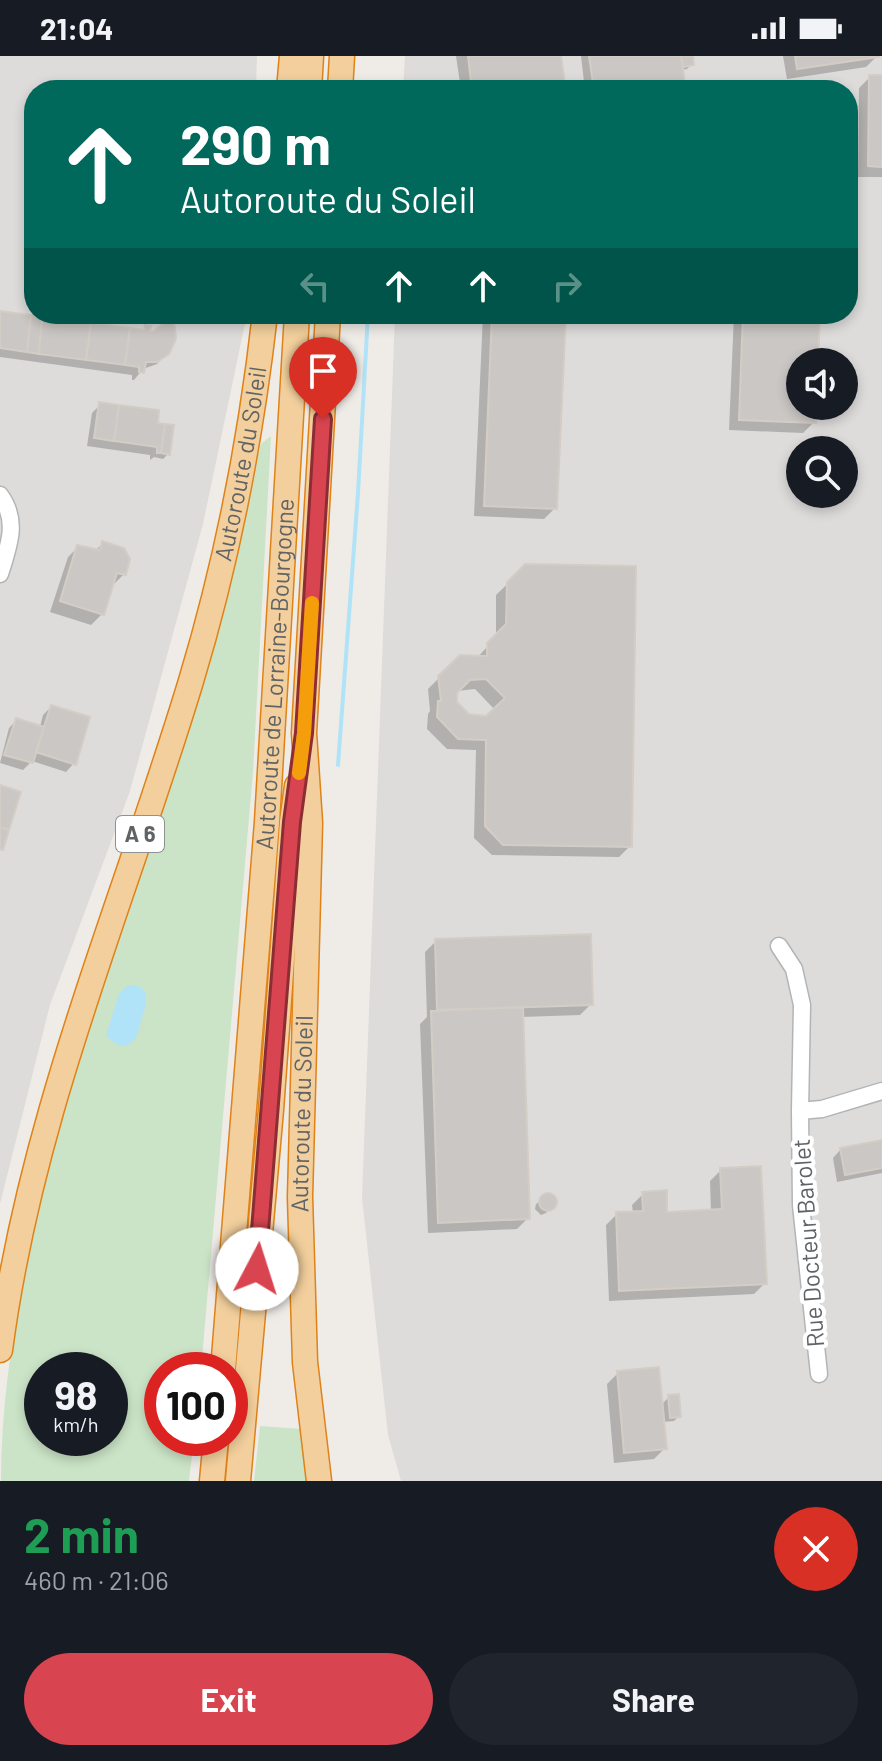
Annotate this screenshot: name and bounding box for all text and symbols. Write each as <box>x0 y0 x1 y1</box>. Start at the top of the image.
text: 21:04 <box>40 10 113 46</box>
text: 290 m <box>180 109 331 176</box>
icon: ahead <box>48 112 152 216</box>
text: Autoroute du Soleil <box>180 177 476 220</box>
icon: left <box>293 264 337 308</box>
icon: ahead <box>377 264 421 308</box>
icon: ahead <box>461 264 505 308</box>
icon: right <box>545 264 589 308</box>
pin <box>289 337 357 419</box>
map controls <box>786 348 858 508</box>
button: sound <box>786 348 858 420</box>
icon: arrive <box>301 349 345 393</box>
street label: Autoroute du Soleil <box>207 364 271 564</box>
button: search <box>786 436 858 508</box>
street label: Autoroute de Lorraine-Bourgogne <box>249 498 299 851</box>
road number: A 6 <box>116 816 164 852</box>
street label: Autoroute du Soleil <box>284 1015 318 1213</box>
street label: Rue Docteur Barolet <box>786 1138 829 1348</box>
position arrow <box>215 1227 299 1311</box>
speed limit sign: 100 <box>144 1352 248 1456</box>
text: 98 <box>55 1370 97 1418</box>
text: km/h <box>53 1412 99 1436</box>
text: 2 min <box>24 1505 139 1563</box>
button: close <box>774 1507 858 1591</box>
text: 460 m · 21:06 <box>24 1564 169 1595</box>
button: Exit <box>24 1653 433 1745</box>
button: Share <box>449 1653 858 1745</box>

